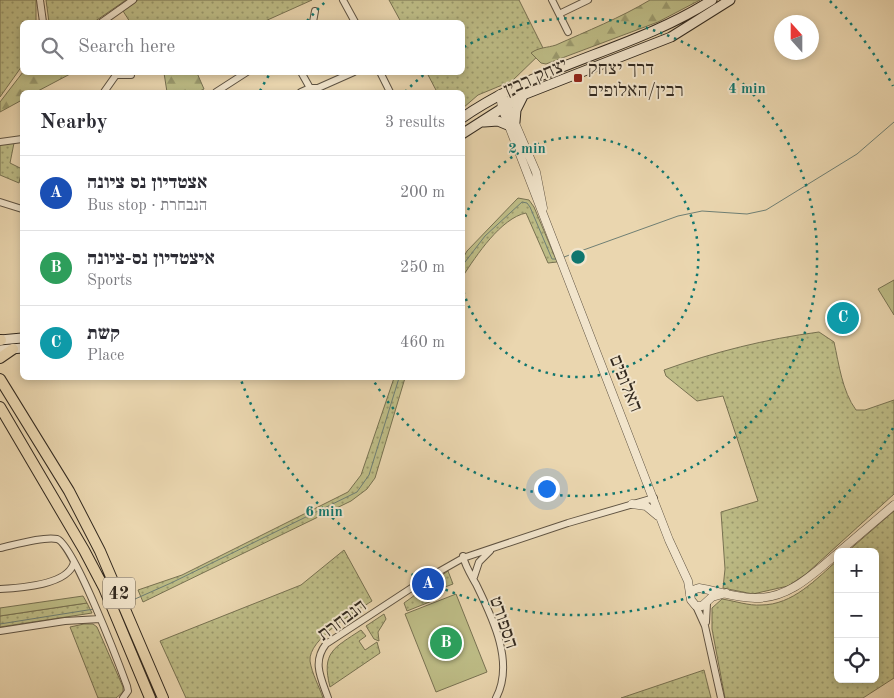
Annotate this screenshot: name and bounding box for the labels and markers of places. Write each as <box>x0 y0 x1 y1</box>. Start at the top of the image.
place label: דרך יצחק רבין/האלופים <box>588 60 684 101</box>
marker: דרך יצחק רבין/האלופים <box>572 72 584 84</box>
centre of rings <box>569 248 587 266</box>
pin: C <box>827 299 859 337</box>
pin: A <box>412 565 444 603</box>
pin: B <box>430 624 462 662</box>

